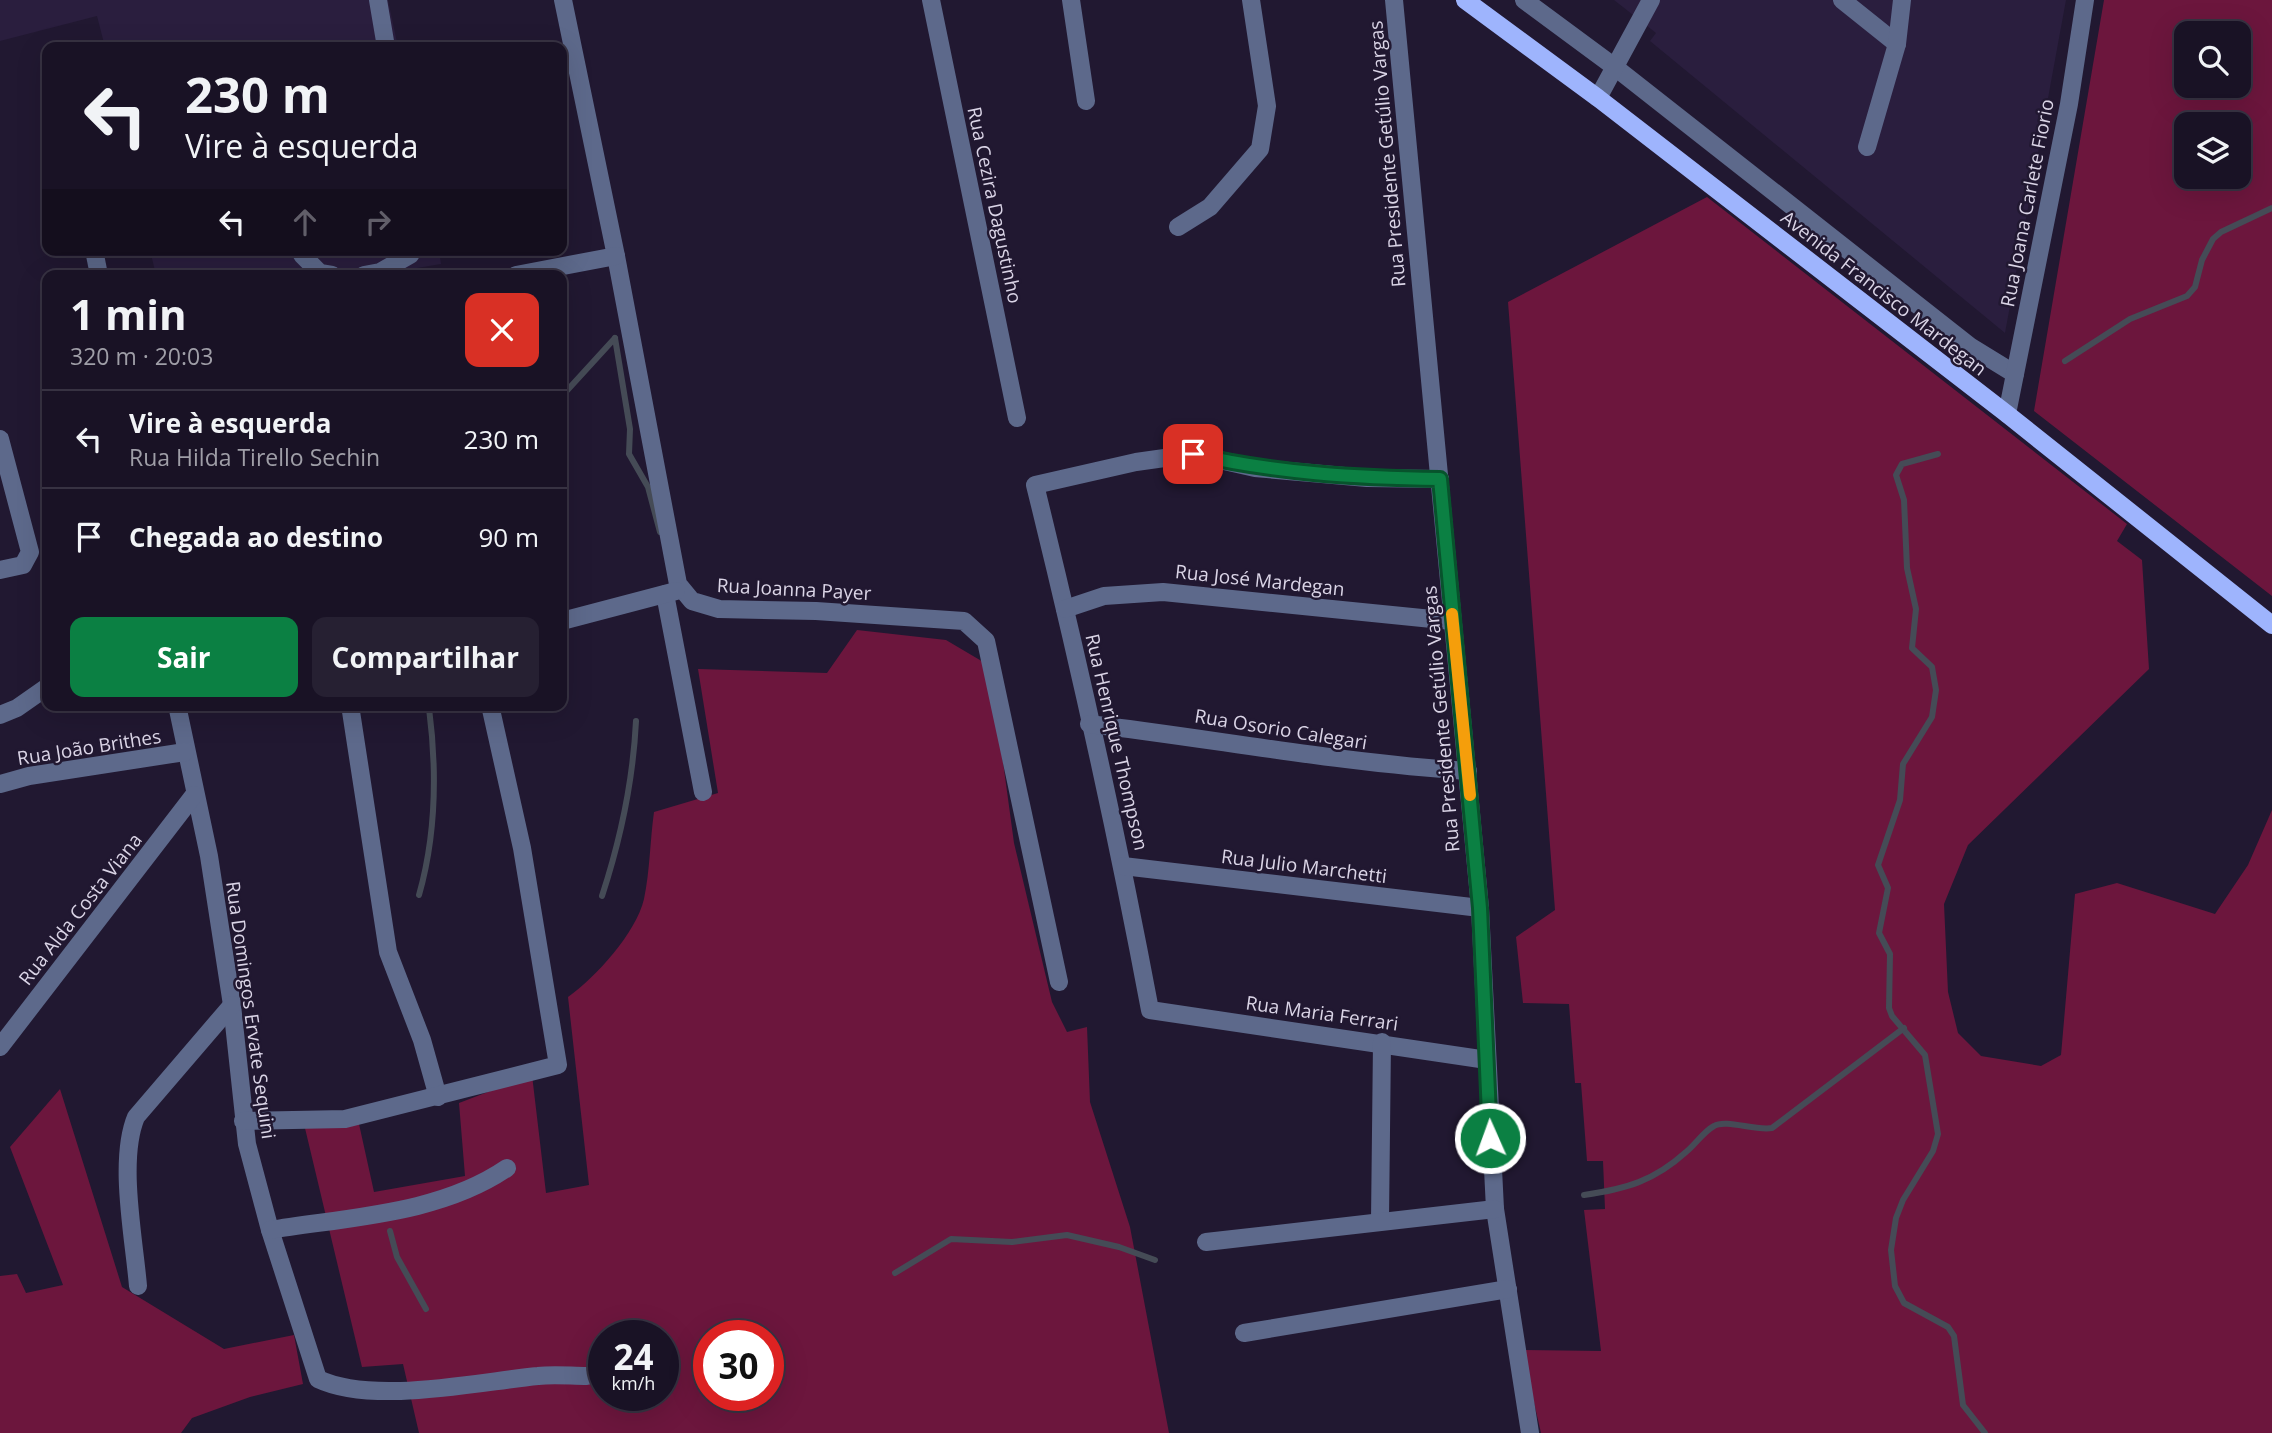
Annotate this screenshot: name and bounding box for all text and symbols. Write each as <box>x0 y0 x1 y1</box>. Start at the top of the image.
street label: Rua Presidente Getúlio Vargas <box>1362 20 1412 288</box>
map controls <box>2174 21 2251 189</box>
button: search <box>2174 21 2251 98</box>
text: 230 m <box>185 61 330 127</box>
icon: left <box>70 70 161 161</box>
street label: Rua Joana Carlete Fiorio <box>1994 97 2060 309</box>
street label: Rua Cezira Dagustinho <box>961 104 1029 306</box>
button: layers <box>2174 112 2251 189</box>
text: Vire à esquerda <box>185 124 418 167</box>
icon: left <box>213 203 251 241</box>
icon: ahead <box>286 203 324 241</box>
icon: right <box>359 203 397 241</box>
street label: Avenida Francisco Mardegan <box>1776 205 1992 381</box>
text: 1 min <box>70 285 187 342</box>
button: close <box>465 293 539 367</box>
text: 320 m · 20:03 <box>70 340 213 372</box>
text: Vire à esquerda <box>129 405 331 441</box>
icon: left <box>70 420 108 458</box>
text: 230 m <box>464 421 539 457</box>
pin <box>1163 424 1223 484</box>
icon: arrive <box>1174 435 1212 473</box>
text: Rua Hilda Tirello Sechin <box>129 441 380 473</box>
icon: arrive <box>70 518 108 556</box>
text: Chegada ao destino <box>129 519 383 555</box>
text: 90 m <box>478 519 539 555</box>
street label: Rua José Mardegan <box>1174 558 1346 602</box>
street label: Rua Joanna Payer <box>716 572 872 606</box>
street label: Rua Presidente Getúlio Vargas <box>1416 585 1466 853</box>
button: Sair <box>70 617 298 697</box>
button: Compartilhar <box>312 617 539 697</box>
street label: Rua Henrique Thompson <box>1079 631 1155 853</box>
street label: Rua Osorio Calegari <box>1193 703 1369 755</box>
street label: Rua João Brithes <box>15 723 163 771</box>
street label: Rua Alda Costa Viana <box>12 828 148 990</box>
street label: Rua Julio Marchetti <box>1220 843 1388 889</box>
street label: Rua Domingos Ervate Sequini <box>220 879 282 1141</box>
street label: Rua Maria Ferrari <box>1244 989 1400 1037</box>
position arrow <box>1453 1101 1527 1175</box>
speed limit sign: 30 <box>693 1320 784 1411</box>
text: 24 <box>613 1333 654 1380</box>
text: km/h <box>612 1371 655 1395</box>

